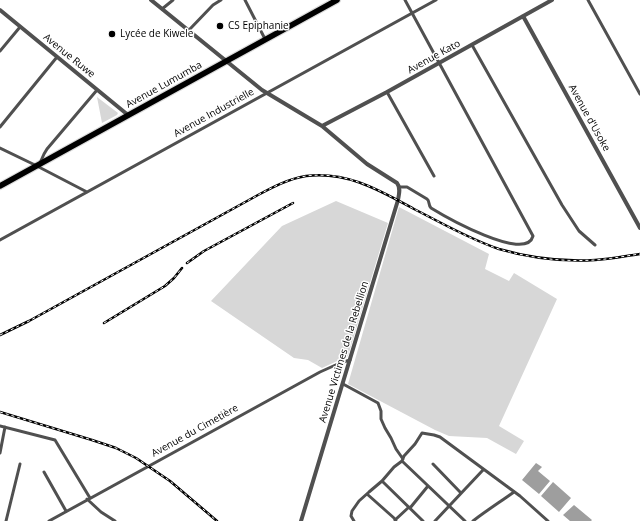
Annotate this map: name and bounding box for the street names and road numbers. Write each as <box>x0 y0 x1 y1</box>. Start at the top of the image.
street label: Avenue Ruwe <box>41 31 97 81</box>
street label: Avenue Kato <box>405 38 463 76</box>
street label: Avenue Lumumba <box>124 59 204 111</box>
street label: Avenue d'Usoke <box>566 82 612 154</box>
street label: Avenue Industrielle <box>172 86 256 140</box>
street label: Avenue Victimes de la Rebellion <box>317 280 371 424</box>
street label: Avenue du Cimetière <box>150 402 240 460</box>

